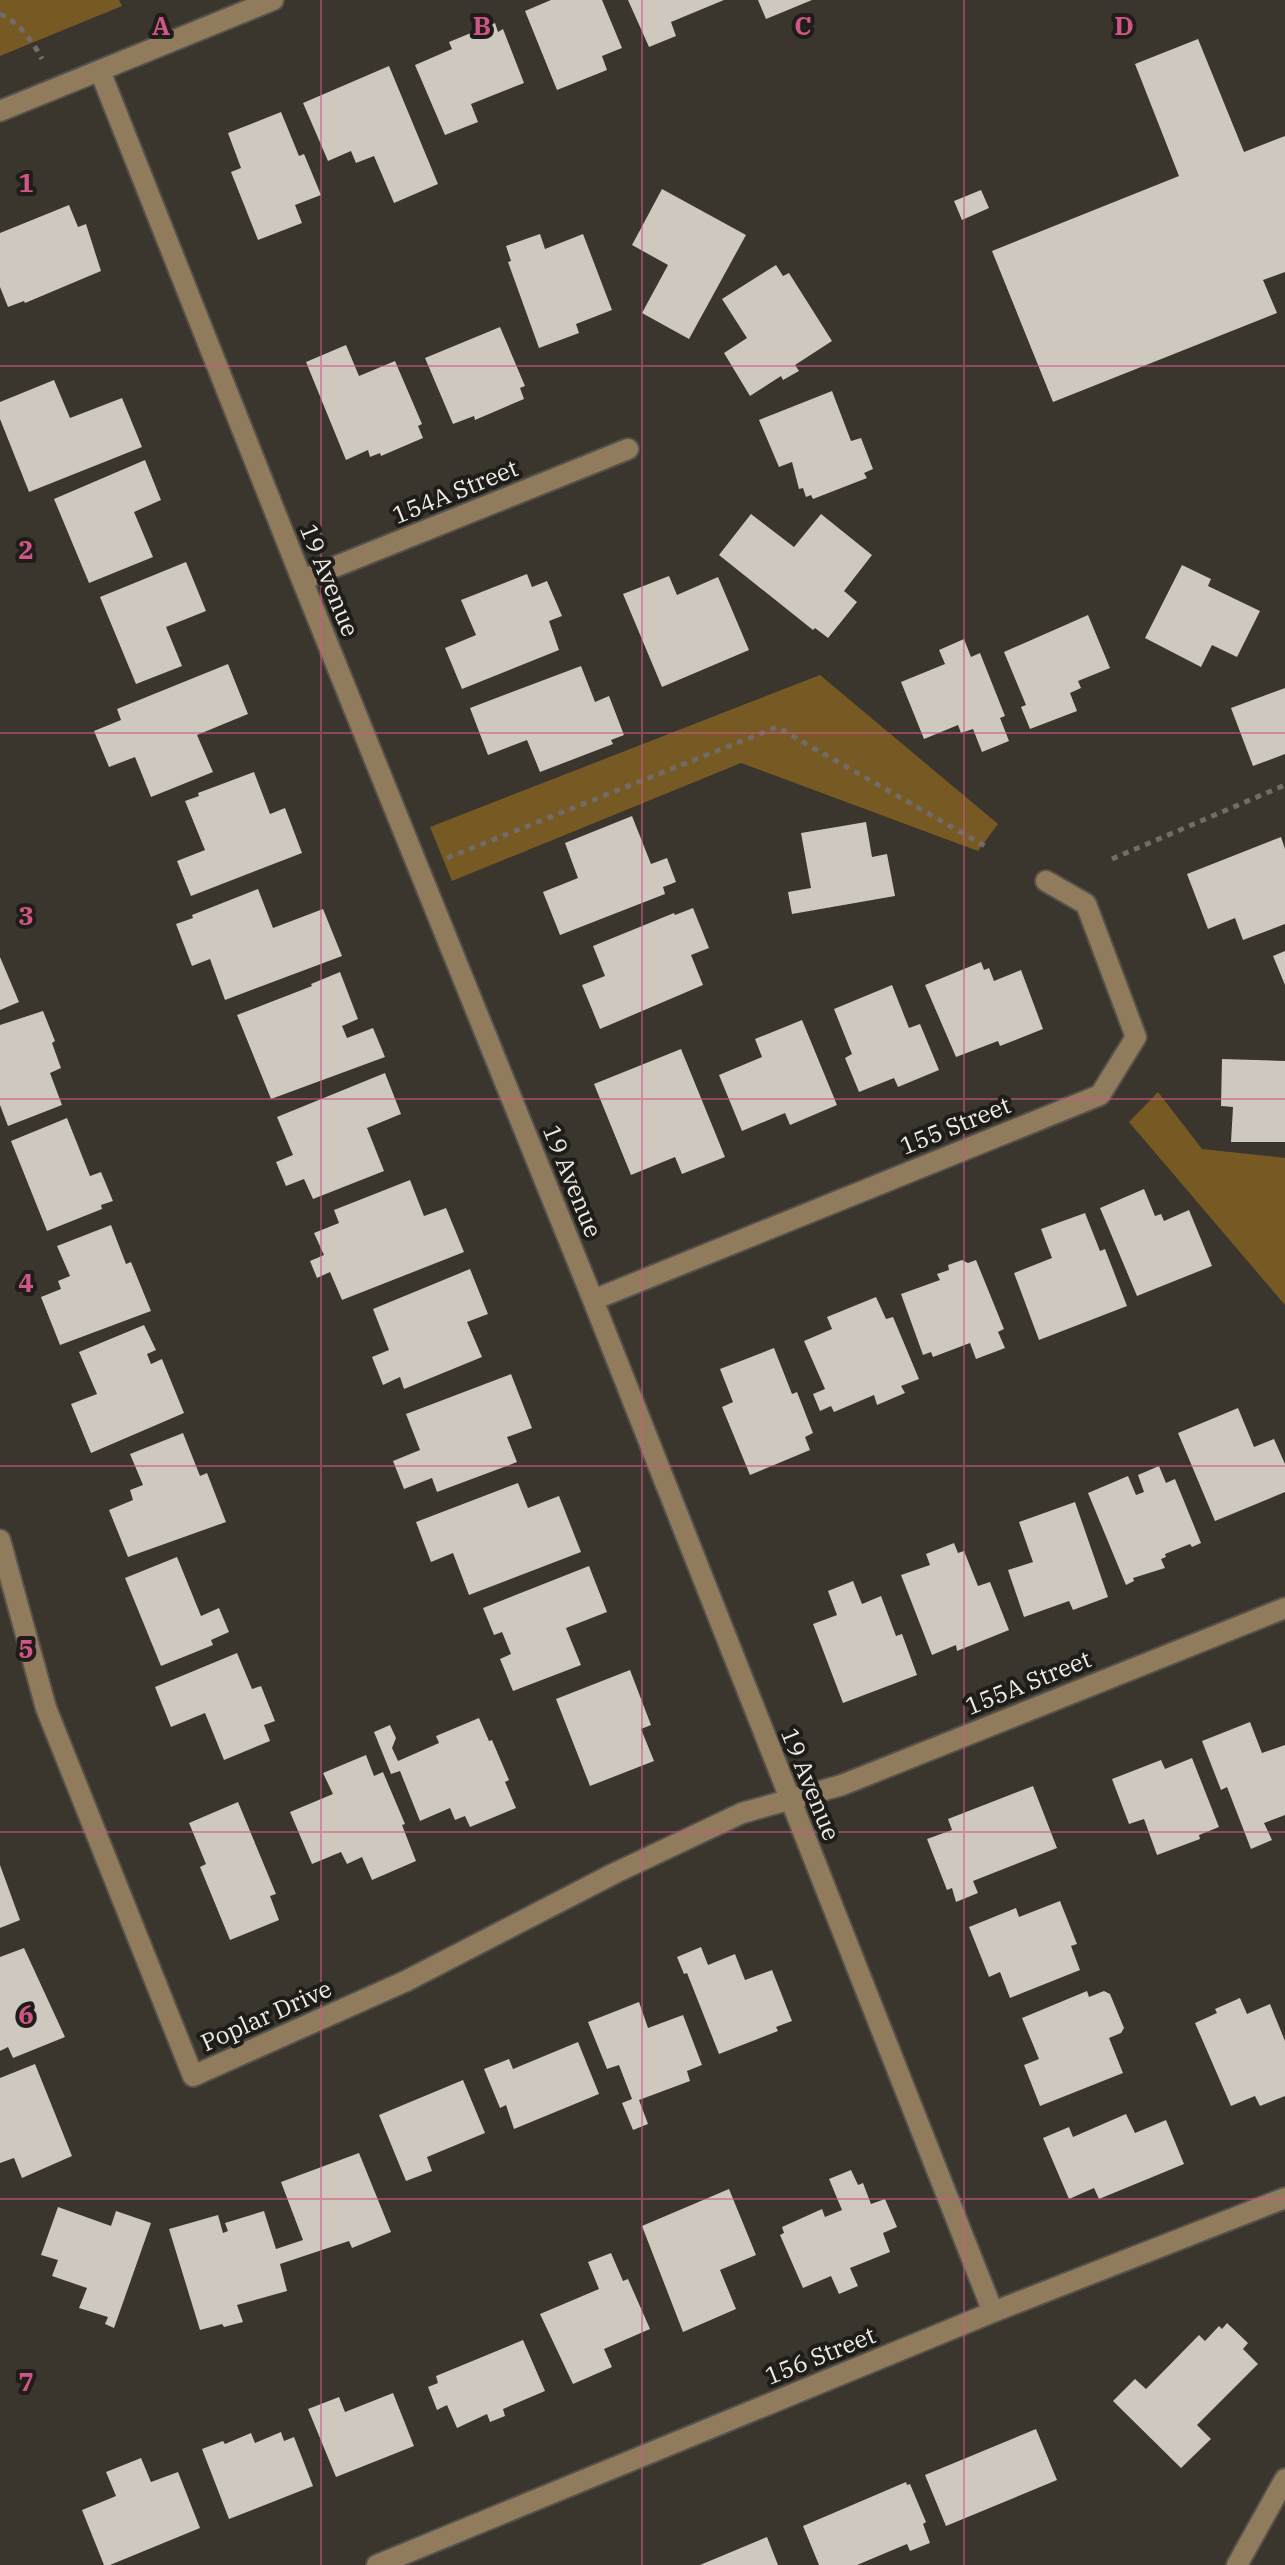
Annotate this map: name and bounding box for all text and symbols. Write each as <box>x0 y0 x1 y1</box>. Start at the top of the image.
text: A <box>152 8 170 42</box>
text: B <box>473 8 491 42</box>
text: C <box>794 8 812 42</box>
text: D <box>1114 8 1134 42</box>
text: 1 <box>18 165 34 199</box>
street label: 154A Street <box>388 451 522 531</box>
street label: 19 Avenue <box>293 519 367 641</box>
text: 2 <box>18 532 34 566</box>
text: 3 <box>18 898 34 932</box>
street label: 155 Street <box>895 1088 1015 1162</box>
street label: 19 Avenue <box>536 1120 610 1242</box>
text: 4 <box>18 1265 34 1299</box>
text: 5 <box>18 1631 34 1665</box>
street label: 155A Street <box>961 1642 1095 1722</box>
street label: 19 Avenue <box>774 1723 848 1845</box>
street label: Poplar Drive <box>196 1972 336 2058</box>
text: 6 <box>18 1997 34 2031</box>
street label: 156 Street <box>760 2318 880 2392</box>
text: 7 <box>18 2364 34 2398</box>

